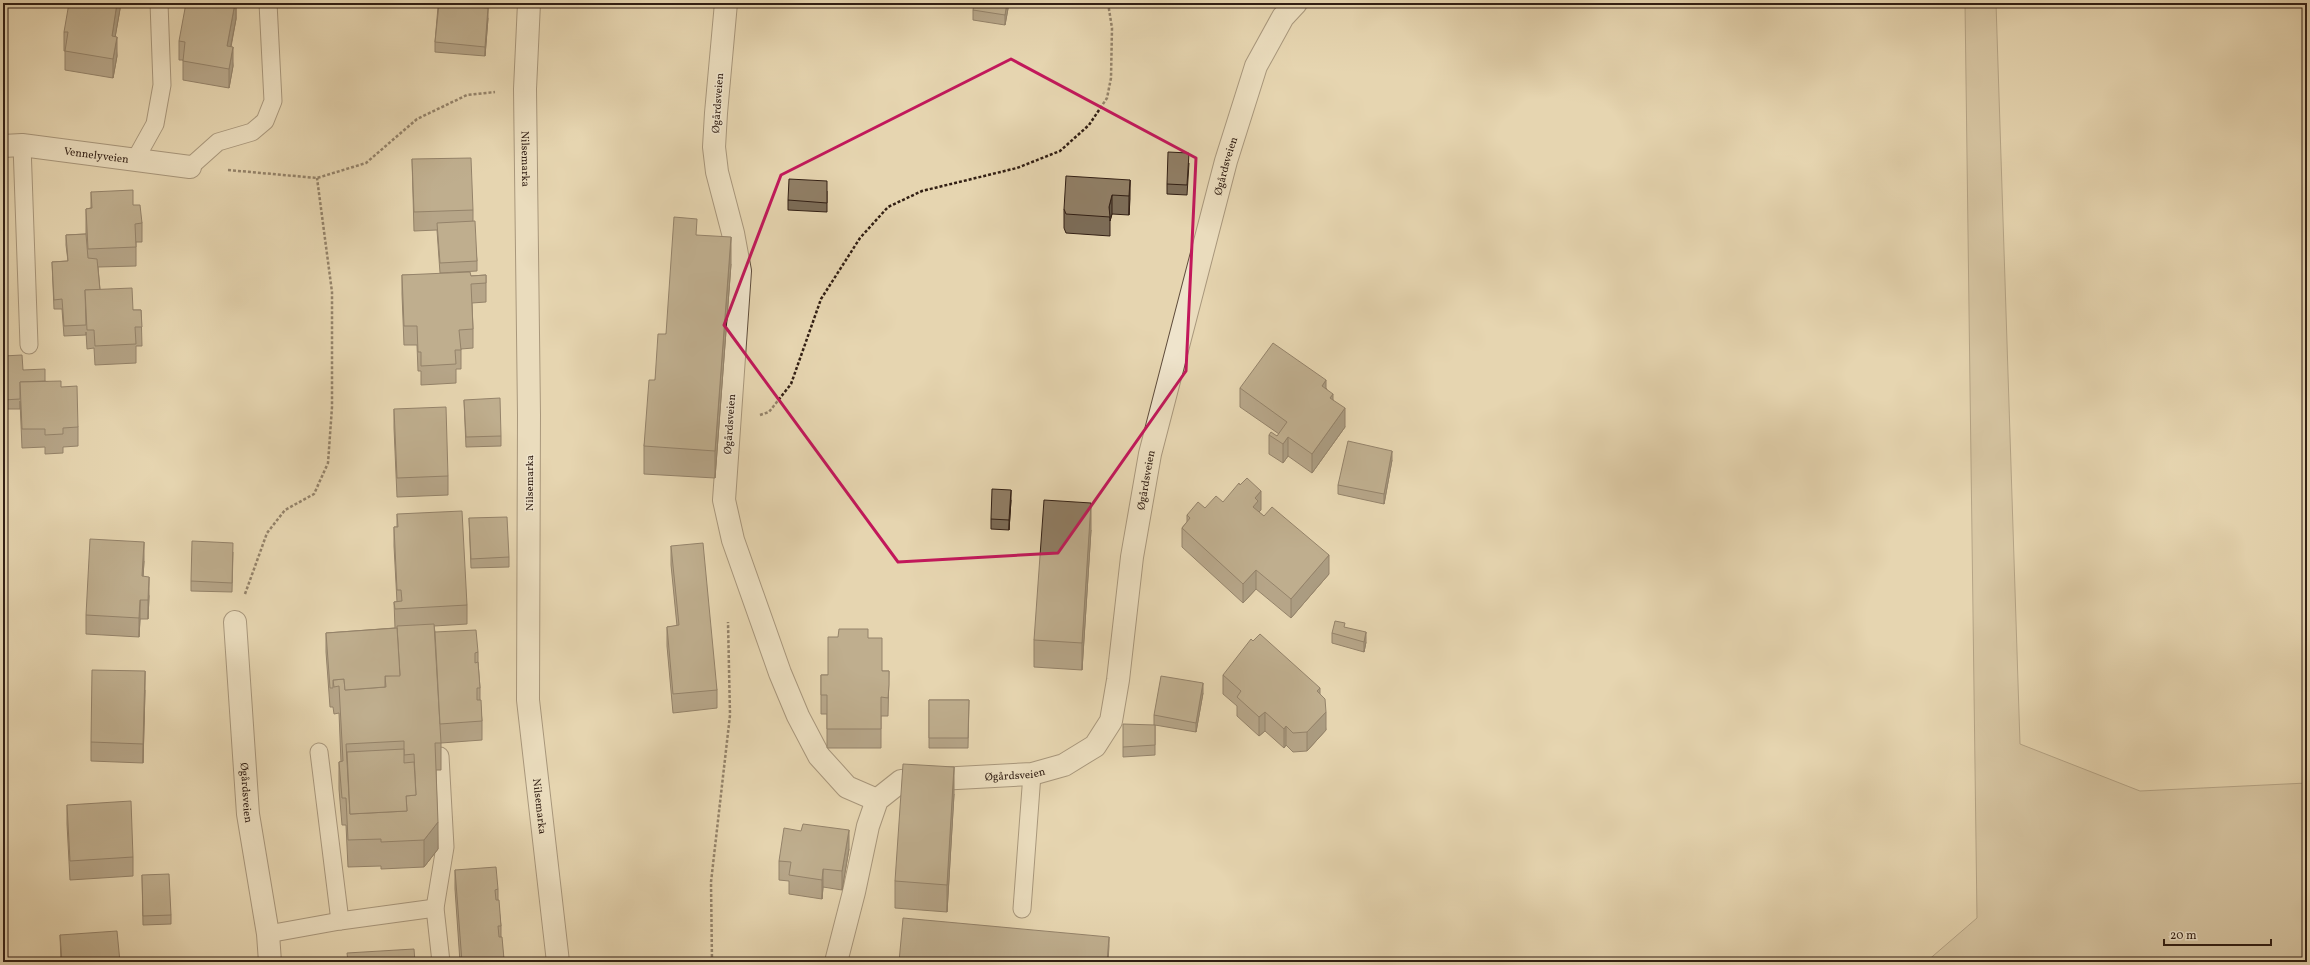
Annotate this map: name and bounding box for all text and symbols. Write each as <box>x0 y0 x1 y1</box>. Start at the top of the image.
street label: Øgårdsveien <box>709 72 728 134</box>
street label: Nilsemarka <box>517 131 532 188</box>
street label: Øgårdsveien <box>1211 135 1242 197</box>
street label: Vennelyveien <box>63 145 130 168</box>
street label: Øgårdsveien <box>721 393 740 455</box>
street label: Øgårdsveien <box>1134 448 1160 511</box>
street label: Nilsemarka <box>523 454 538 511</box>
street label: Øgårdsveien <box>236 762 255 825</box>
street label: Øgårdsveien <box>984 765 1048 786</box>
street label: Nilsemarka <box>528 778 549 836</box>
scale bar <box>2164 921 2271 947</box>
text: 20 m <box>2170 928 2197 944</box>

